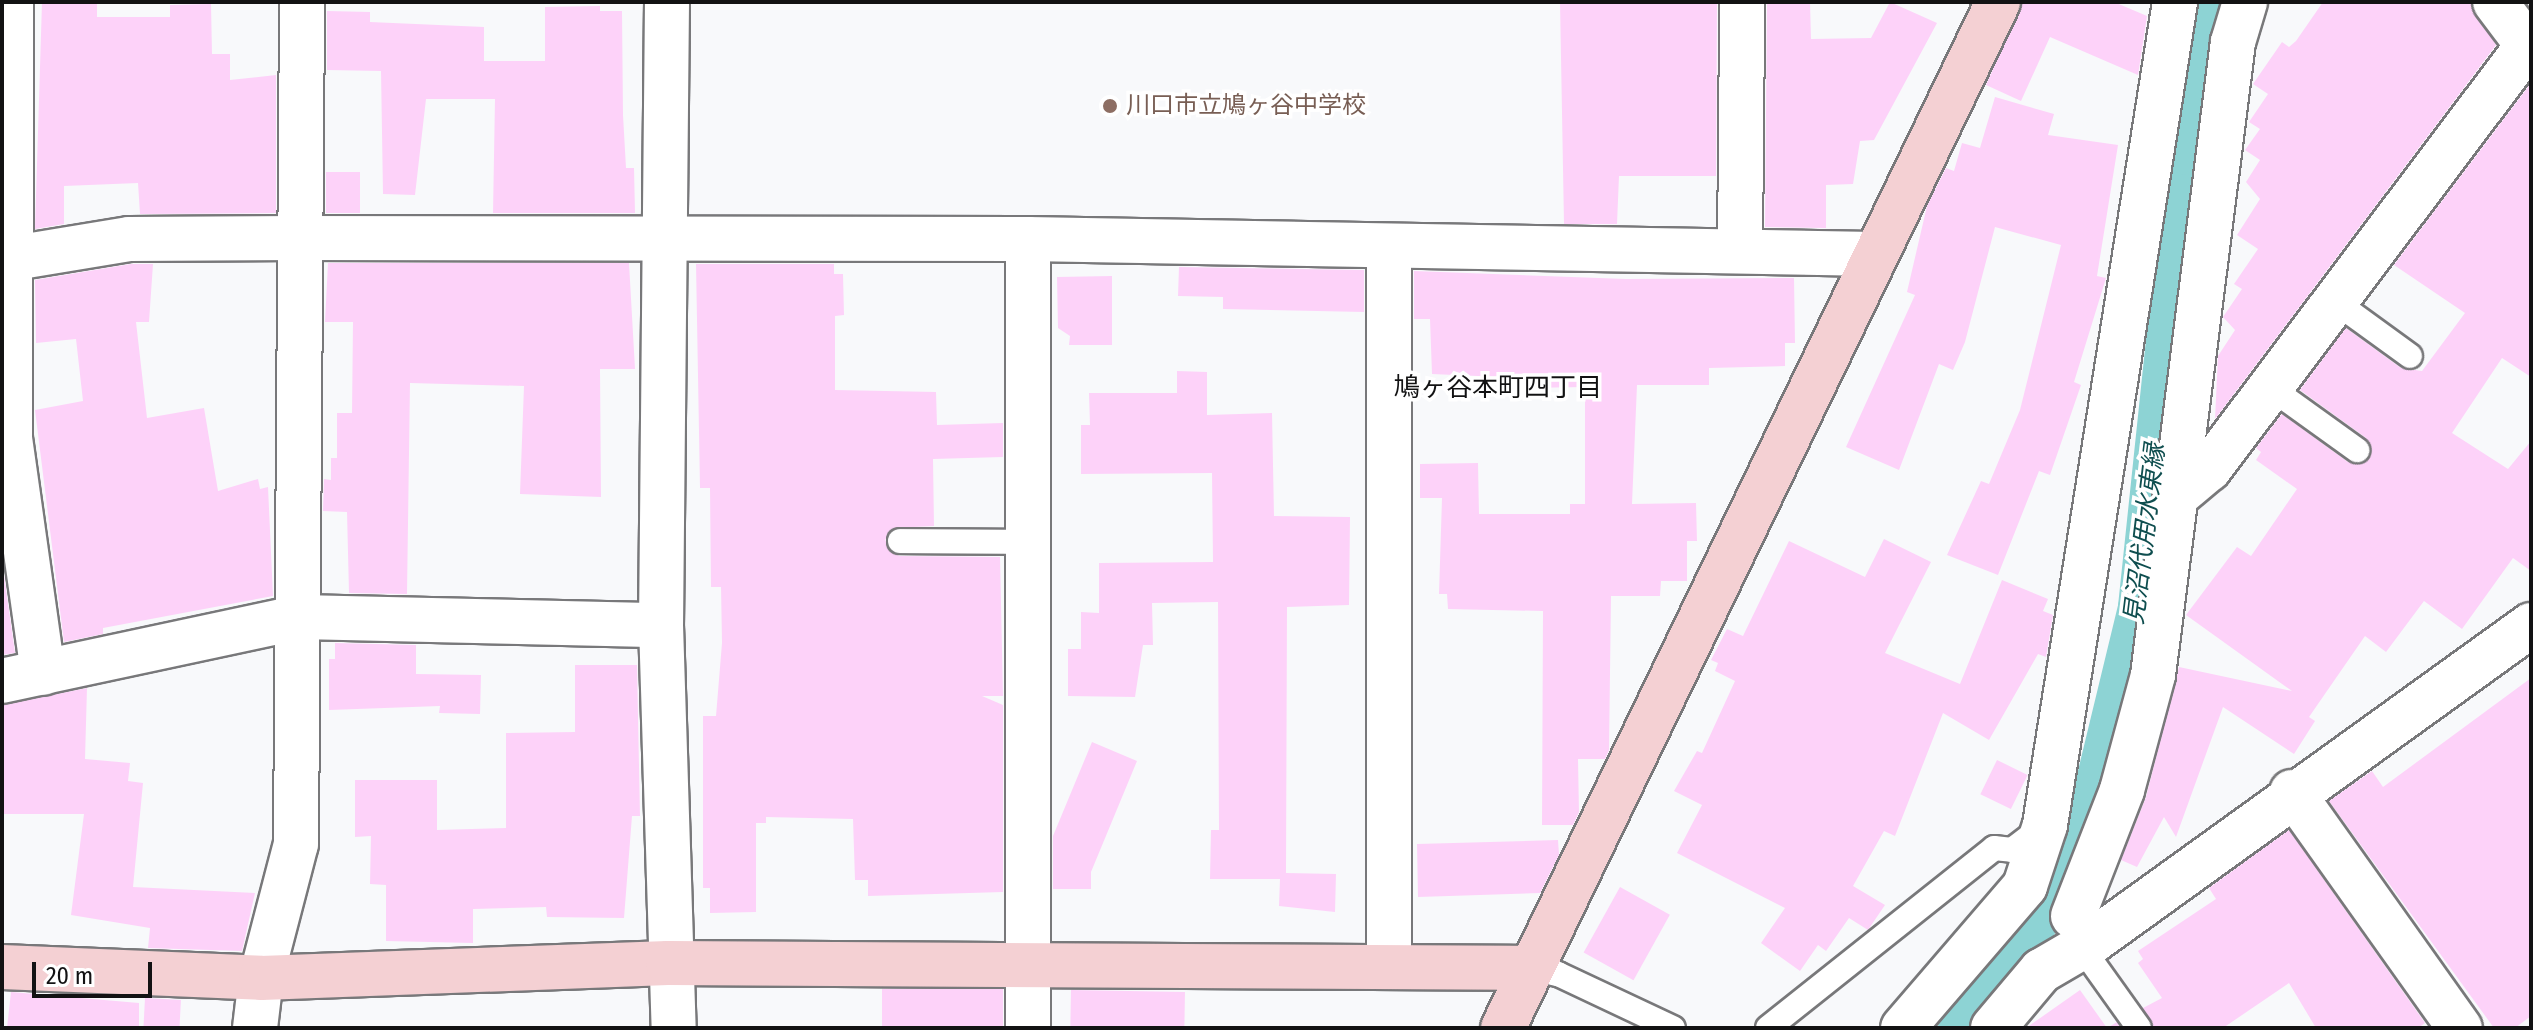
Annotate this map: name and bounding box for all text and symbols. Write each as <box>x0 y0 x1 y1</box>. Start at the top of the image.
place label: 川口市立鳩ヶ谷中学校 <box>1126 92 1366 120</box>
marker: 川口市立鳩ヶ谷中学校 <box>1101 97 1119 115</box>
district label: 鳩ヶ谷本町四丁目 <box>1394 372 1602 404</box>
water label: 見沼代用水東縁 <box>2118 442 2172 626</box>
scale bar <box>36 946 156 996</box>
text: 20 m <box>46 962 93 990</box>

